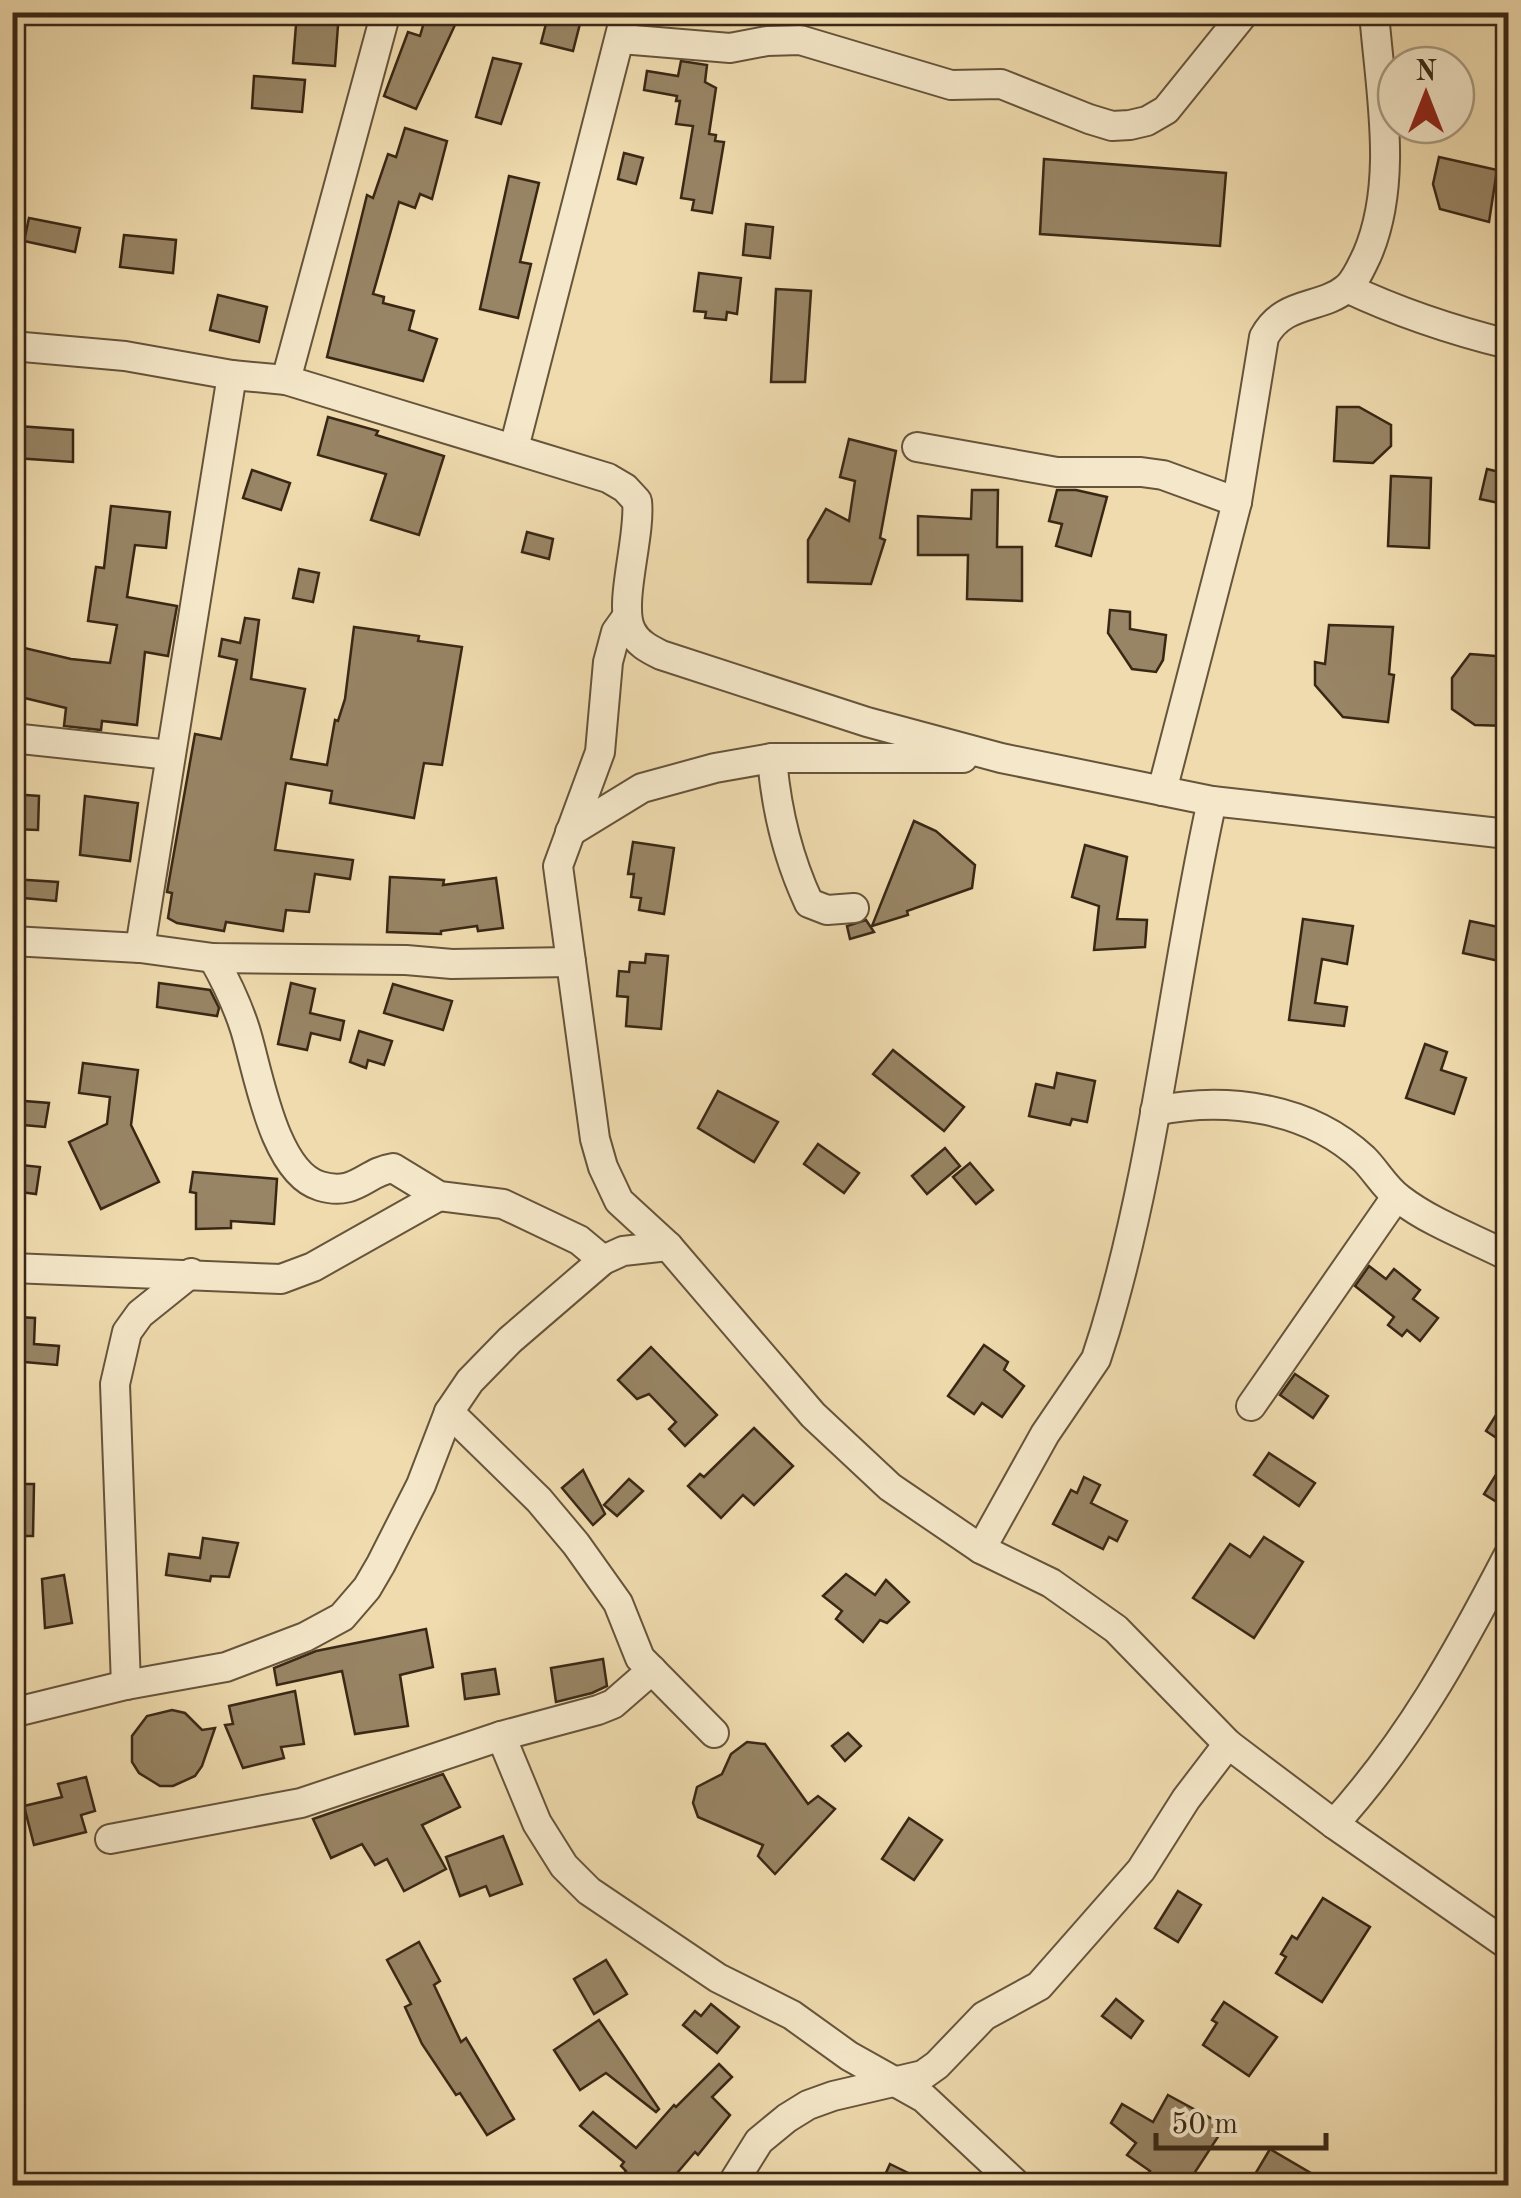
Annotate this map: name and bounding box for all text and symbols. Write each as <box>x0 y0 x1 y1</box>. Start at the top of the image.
north arrow <box>1376 45 1476 145</box>
text: N <box>1415 59 1437 87</box>
scale bar <box>1156 2088 1326 2150</box>
text: 50 m <box>1171 2110 1238 2140</box>

